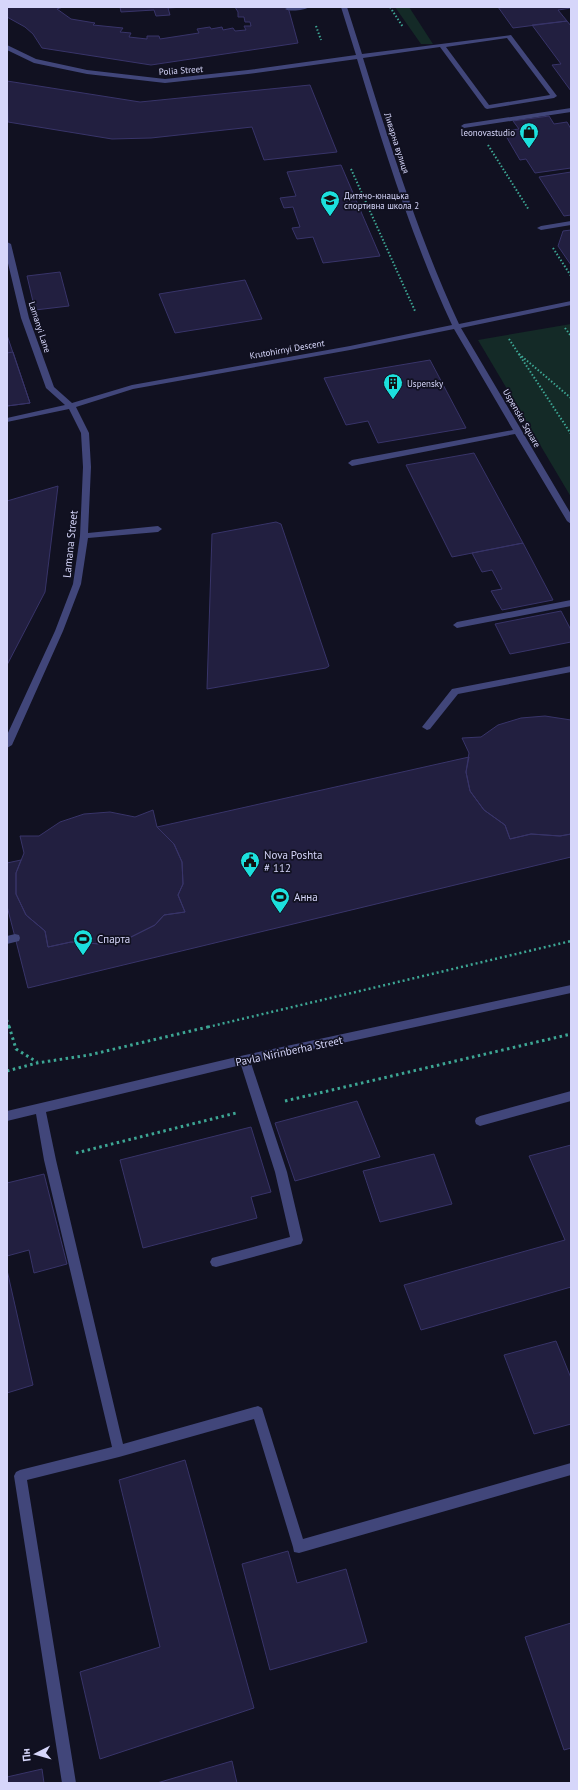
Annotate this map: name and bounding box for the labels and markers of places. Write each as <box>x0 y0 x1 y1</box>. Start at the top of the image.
shop icon: leonovastudio <box>518 121 540 149</box>
place label: leonovastudio <box>461 127 515 138</box>
school or university icon: Дитячо-юнацька спортивна школа 2 <box>319 189 341 217</box>
place label: Дитячо-юнацька спортивна школа 2 <box>344 190 419 211</box>
building icon: Uspensky <box>382 372 404 400</box>
place label: Uspensky <box>407 378 444 389</box>
place label: Nova Poshta # 112 <box>264 848 322 875</box>
public building icon: Nova Poshta # 112 <box>239 850 261 878</box>
sports icon: Анна <box>269 886 291 914</box>
place label: Анна <box>294 890 318 904</box>
sports icon: Спарта <box>72 928 94 956</box>
place label: Спарта <box>97 932 130 946</box>

